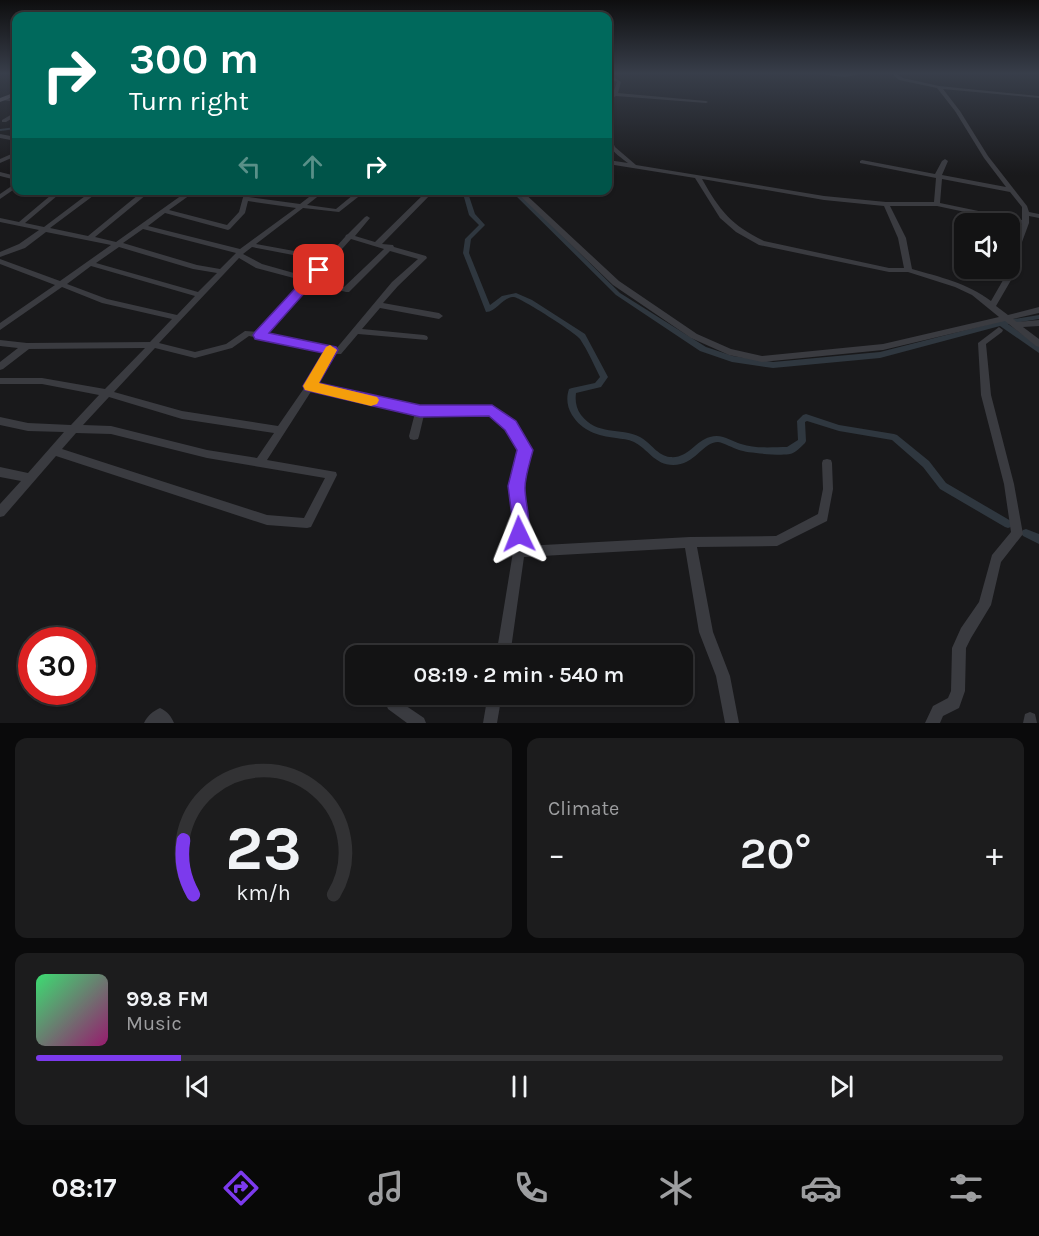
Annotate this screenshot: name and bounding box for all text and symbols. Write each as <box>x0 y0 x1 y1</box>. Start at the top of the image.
text: 300 m <box>129 34 259 84</box>
icon: right <box>30 36 108 114</box>
text: Turn right <box>129 85 249 117</box>
icon: left <box>233 150 266 183</box>
icon: ahead <box>296 150 329 183</box>
icon: right <box>359 150 392 183</box>
map controls <box>954 213 1020 279</box>
button: sound <box>954 213 1020 279</box>
pin <box>293 244 344 295</box>
icon: arrive <box>302 253 335 286</box>
position arrow <box>487 502 551 566</box>
speed limit sign: 30 <box>18 627 96 705</box>
text: 08:19 · 2 min · 540 m <box>414 662 624 688</box>
text: Climate <box>548 797 619 820</box>
text: 23 <box>225 812 302 885</box>
text: 20° <box>740 827 811 879</box>
text: − <box>548 835 565 873</box>
text: + <box>986 835 1003 873</box>
text: km/h <box>236 880 291 905</box>
text: 99.8 FM <box>126 986 209 1012</box>
text: Music <box>126 1012 182 1035</box>
icon: previous <box>181 1070 214 1103</box>
icon: pause <box>503 1070 536 1103</box>
icon: next <box>825 1070 858 1103</box>
icon: directions <box>220 1167 262 1209</box>
icon: music <box>365 1167 407 1209</box>
icon: phone <box>510 1167 552 1209</box>
icon: climate <box>655 1167 697 1209</box>
icon: car <box>800 1167 842 1209</box>
icon: filters <box>945 1167 987 1209</box>
text: 08:17 <box>52 1172 116 1204</box>

